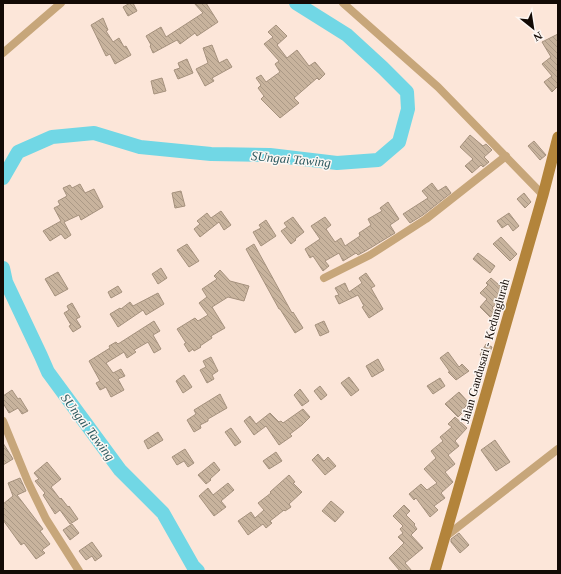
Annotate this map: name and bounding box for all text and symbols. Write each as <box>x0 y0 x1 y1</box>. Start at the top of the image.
north arrow <box>513 8 553 48</box>
text: N <box>532 29 544 44</box>
water label: SUngai Tawing <box>250 148 332 170</box>
street label: Jalan Gandusari - Kedunglurah <box>458 277 512 425</box>
water label: SUngai Tawing <box>58 391 118 464</box>

